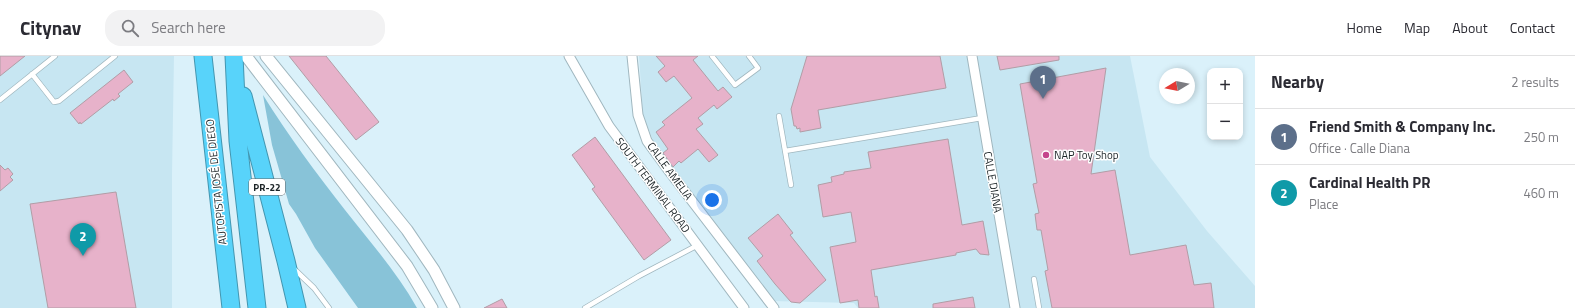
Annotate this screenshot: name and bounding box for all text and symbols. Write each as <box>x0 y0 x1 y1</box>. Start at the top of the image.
search box <box>105 10 385 46</box>
text: Citynav <box>20 13 81 42</box>
text: Search here <box>151 16 226 39</box>
icon: search <box>119 17 141 39</box>
text: Home <box>1347 17 1382 38</box>
text: Map <box>1404 17 1430 38</box>
text: About <box>1452 17 1488 38</box>
text: Contact <box>1510 17 1555 38</box>
pin: 1 <box>1030 66 1056 99</box>
north arrow <box>1159 68 1195 104</box>
map controls <box>1207 68 1243 140</box>
button: + <box>1207 68 1243 104</box>
text: Nearby <box>1271 69 1324 95</box>
text: 2 results <box>1511 72 1559 92</box>
button: − <box>1207 104 1243 140</box>
text: Friend Smith & Company Inc. <box>1309 115 1496 138</box>
street label: AUTOPISTA JOSÉ DE DIEGO <box>201 118 231 246</box>
text: 1 <box>1280 127 1288 147</box>
text: 250 m <box>1523 127 1559 147</box>
street label: SOUTH TERMINAL ROAD <box>612 134 694 236</box>
text: Office · Calle Diana <box>1309 138 1410 158</box>
street label: CALLE AMELIA <box>644 139 697 204</box>
place label: NAP Toy Shop <box>1054 147 1119 163</box>
street label: CALLE DIANA <box>980 150 1006 214</box>
marker: NAP Toy Shop <box>1041 150 1051 160</box>
text: Cardinal Health PR <box>1309 171 1430 194</box>
road number: PR-22 <box>249 179 285 195</box>
text: 2 <box>1280 183 1288 203</box>
text: 460 m <box>1523 183 1559 203</box>
your location <box>702 190 722 210</box>
text: Place <box>1309 194 1338 214</box>
pin: 2 <box>70 223 96 256</box>

